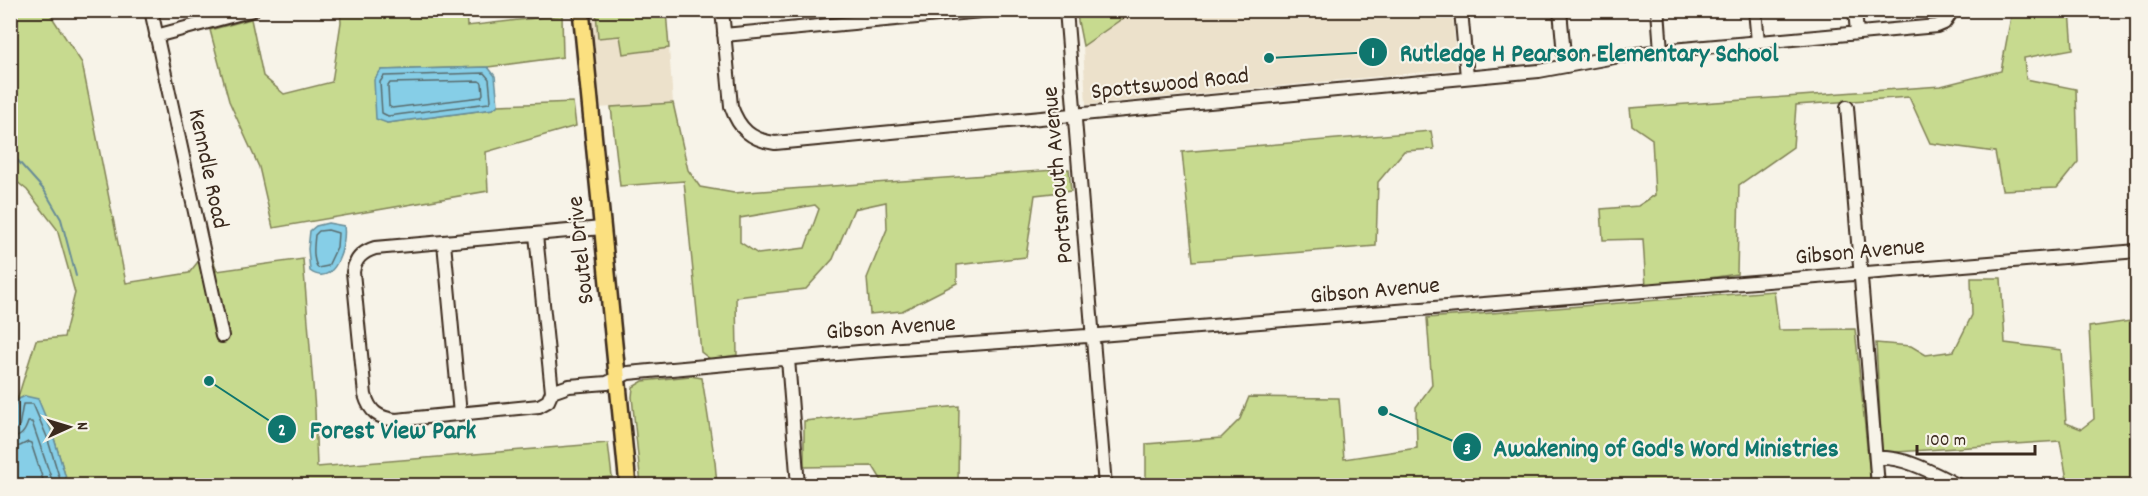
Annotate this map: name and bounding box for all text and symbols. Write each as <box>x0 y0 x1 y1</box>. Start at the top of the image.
callout: Rutledge H Pearson Elementary School <box>1358 30 1790 74</box>
text: Rutledge H Pearson Elementary School <box>1400 37 1779 74</box>
text: 1 <box>1371 42 1375 67</box>
street label: Spottswood Road <box>1089 60 1251 110</box>
street label: Portsmouth Avenue <box>1034 85 1084 265</box>
street label: Kenndle Road <box>178 106 236 232</box>
street label: Soutel Drive <box>559 194 605 306</box>
street label: Gibson Avenue <box>1794 230 1926 276</box>
street label: Gibson Avenue <box>1309 269 1441 315</box>
street label: Gibson Avenue <box>825 308 957 350</box>
north arrow <box>39 397 99 457</box>
callout: Forest View Park <box>267 407 488 451</box>
text: Forest View Park <box>310 414 477 451</box>
scale bar <box>1917 418 2036 456</box>
text: 2 <box>278 419 286 444</box>
text: N <box>70 421 93 431</box>
callout: Awakening of God's Word Ministries <box>1452 425 1851 469</box>
text: 100 m <box>1926 429 1966 454</box>
text: Awakening of God's Word Ministries <box>1493 432 1839 469</box>
text: 3 <box>1463 438 1471 463</box>

